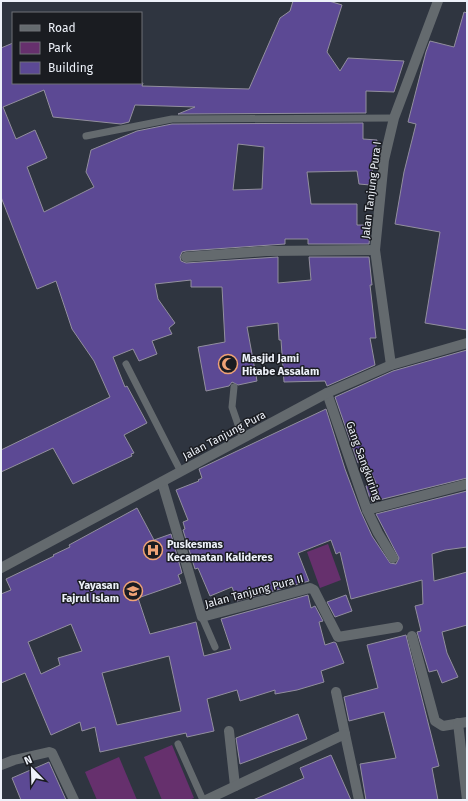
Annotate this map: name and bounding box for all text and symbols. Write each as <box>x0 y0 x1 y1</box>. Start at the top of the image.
legend <box>12 12 142 84</box>
text: Road <box>48 21 76 35</box>
text: Park <box>48 41 72 55</box>
text: Building <box>48 61 94 75</box>
street label: Jalan Tanjung Pura I <box>359 140 384 240</box>
place label: Masjid Jami Hitabe Assalam <box>242 352 319 378</box>
mosque icon: Masjid Jami Hitabe Assalam <box>217 353 239 375</box>
street label: Jalan Tanjung Pura <box>180 408 268 463</box>
street label: Gang Sangkuring <box>343 420 384 503</box>
place label: Puskesmas Kecamatan Kalideres <box>167 538 273 564</box>
hospital icon: Puskesmas Kecamatan Kalideres <box>142 539 164 561</box>
street label: Jalan Tanjung Pura II <box>203 572 305 611</box>
place label: Yayasan Fajrul Islam <box>62 579 119 605</box>
school or university icon: Yayasan Fajrul Islam <box>122 580 144 602</box>
north arrow <box>12 749 52 789</box>
text: N <box>22 753 34 768</box>

